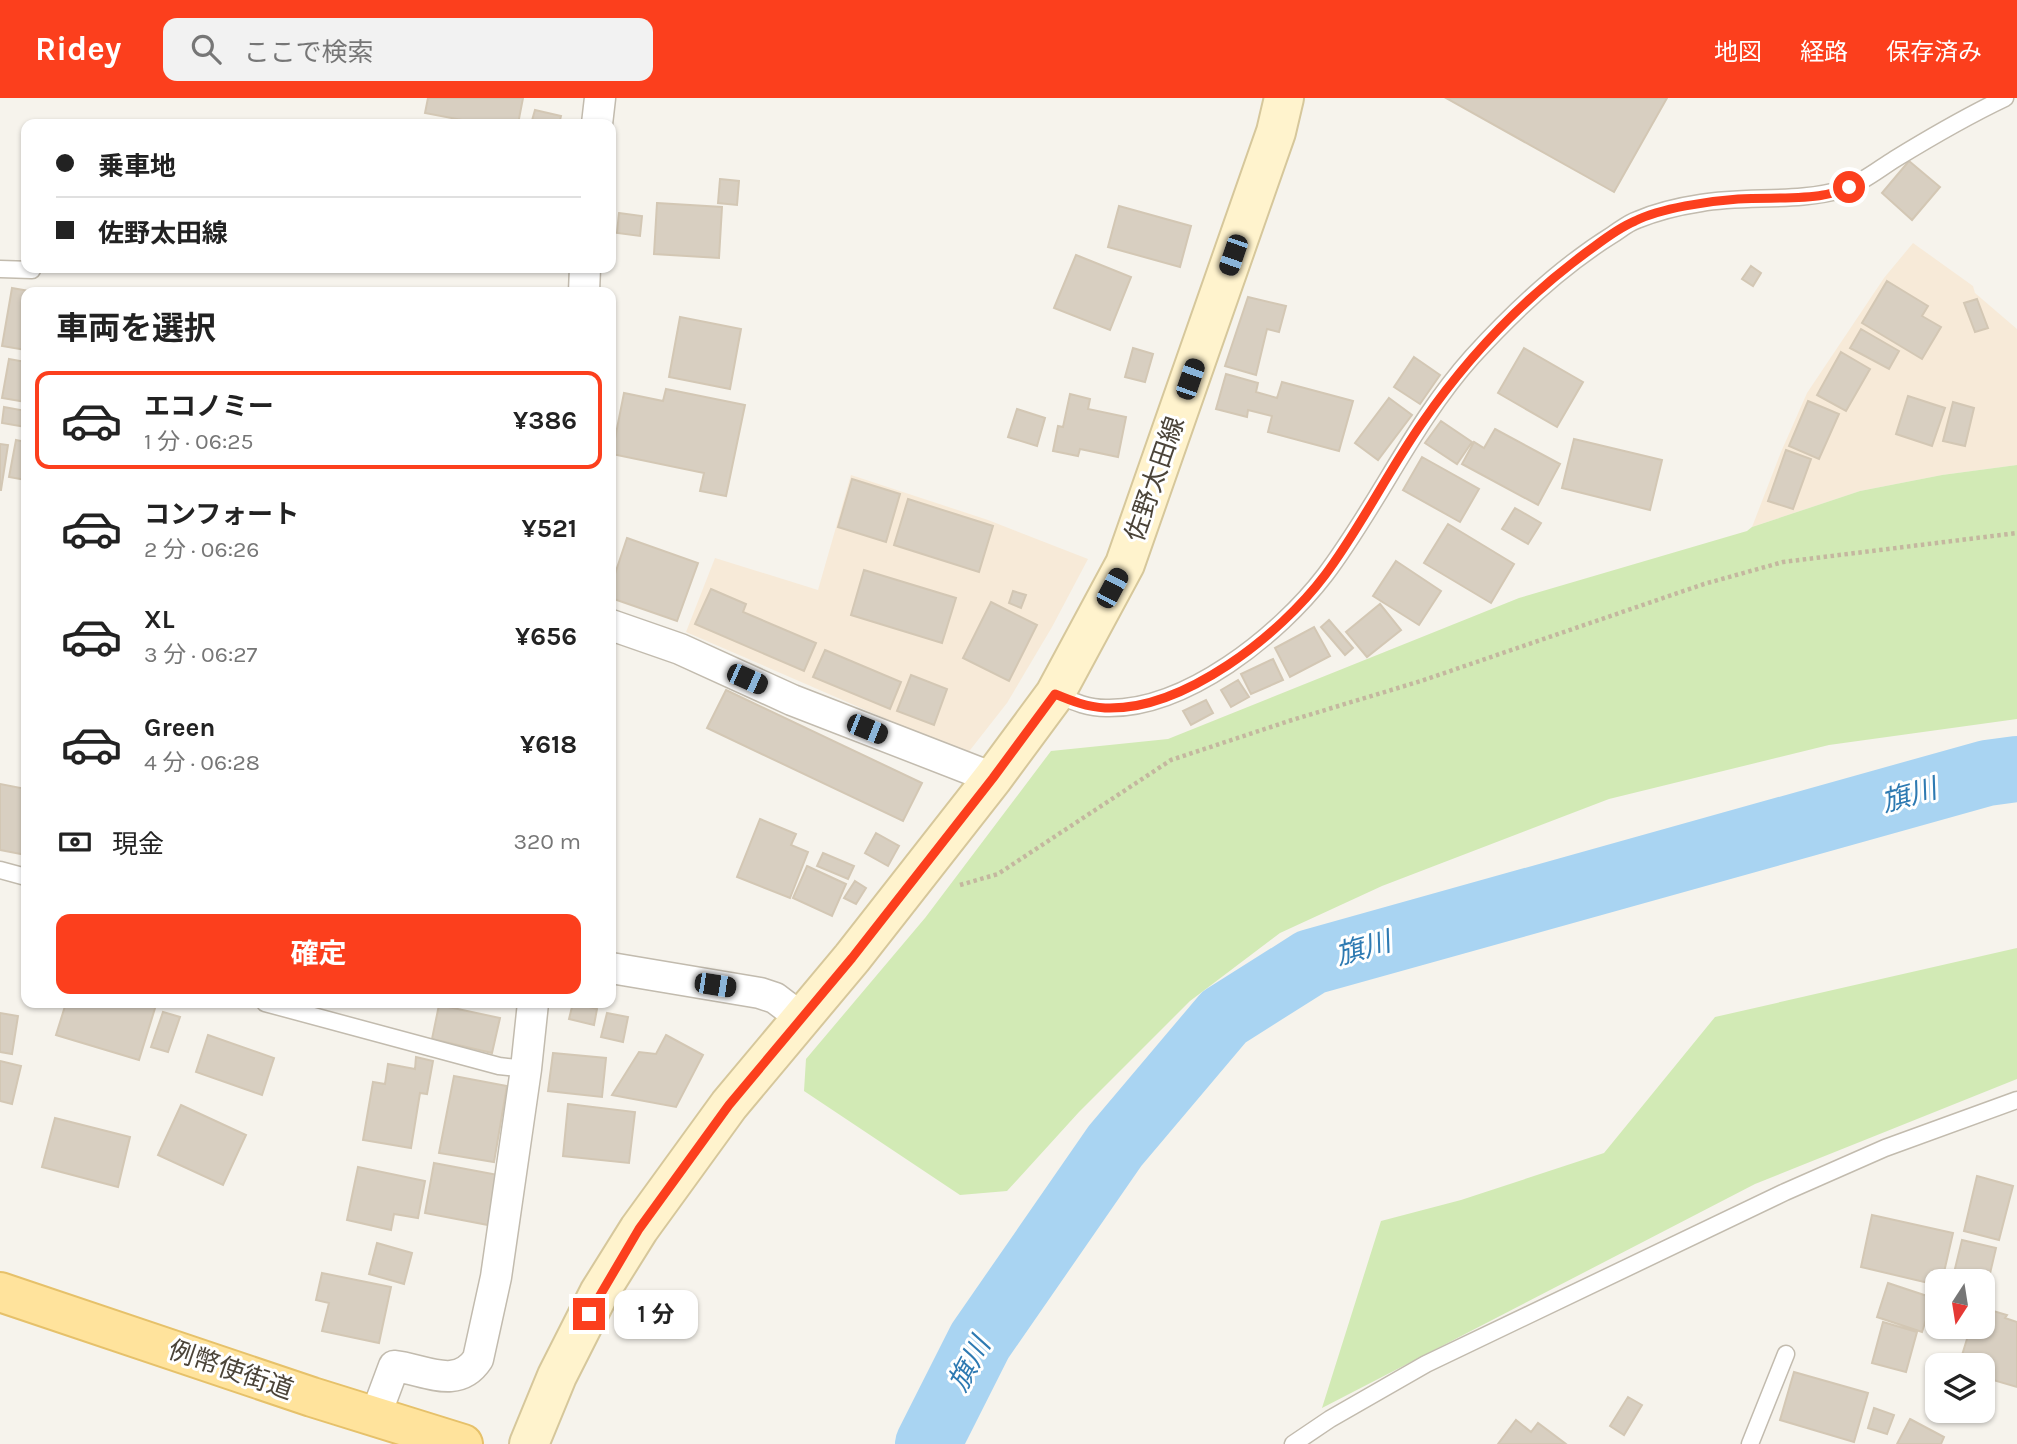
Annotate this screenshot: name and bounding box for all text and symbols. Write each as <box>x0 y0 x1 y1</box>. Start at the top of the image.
search box <box>163 18 653 81</box>
text: Ridey <box>35 30 121 68</box>
icon: search <box>187 30 225 68</box>
text: ここで検索 <box>243 37 373 68</box>
text: 地図 <box>1714 38 1762 66</box>
text: 経路 <box>1800 38 1848 66</box>
text: 保存済み <box>1886 38 1982 66</box>
text: 乗車地 <box>98 151 176 182</box>
route start <box>1833 171 1865 203</box>
text: 佐野太田線 <box>98 218 228 249</box>
car <box>1217 232 1250 278</box>
text: 車両を選択 <box>56 310 216 347</box>
car <box>1174 356 1207 402</box>
icon: car <box>60 389 123 452</box>
text: エコノミー <box>144 391 274 422</box>
text: ¥386 <box>513 405 577 436</box>
street label: 佐野太田線 <box>1119 412 1191 546</box>
text: 1 分 · 06:25 <box>144 428 254 455</box>
icon: car <box>60 497 123 560</box>
text: コンフォート <box>144 499 299 530</box>
text: ¥521 <box>522 513 577 544</box>
text: 2 分 · 06:26 <box>144 536 259 563</box>
car <box>1093 565 1132 611</box>
text: XL <box>144 604 175 635</box>
icon: car <box>60 605 123 668</box>
text: ¥656 <box>515 621 577 652</box>
text: 3 分 · 06:27 <box>144 641 257 668</box>
car <box>724 661 771 697</box>
car <box>844 711 891 747</box>
text: Green <box>144 712 216 743</box>
icon: car <box>60 713 123 776</box>
text: ¥618 <box>520 729 577 760</box>
text: 4 分 · 06:28 <box>144 749 260 776</box>
water label: 旗川 <box>1878 771 1943 819</box>
icon: cash <box>56 823 94 861</box>
text: 320 m <box>513 828 581 855</box>
text: 現金 <box>112 829 164 860</box>
button: 確定 <box>56 914 581 994</box>
water label: 旗川 <box>1332 924 1397 972</box>
car <box>693 971 738 999</box>
north arrow <box>1925 1269 1995 1339</box>
map controls <box>1925 1269 1995 1423</box>
callout: 1 分 <box>614 1290 698 1338</box>
route end <box>573 1298 605 1330</box>
text: 1 分 <box>637 1301 675 1328</box>
water label: 旗川 <box>941 1329 998 1396</box>
street label: 例幣使街道 <box>164 1334 298 1406</box>
button: layers <box>1925 1353 1995 1423</box>

